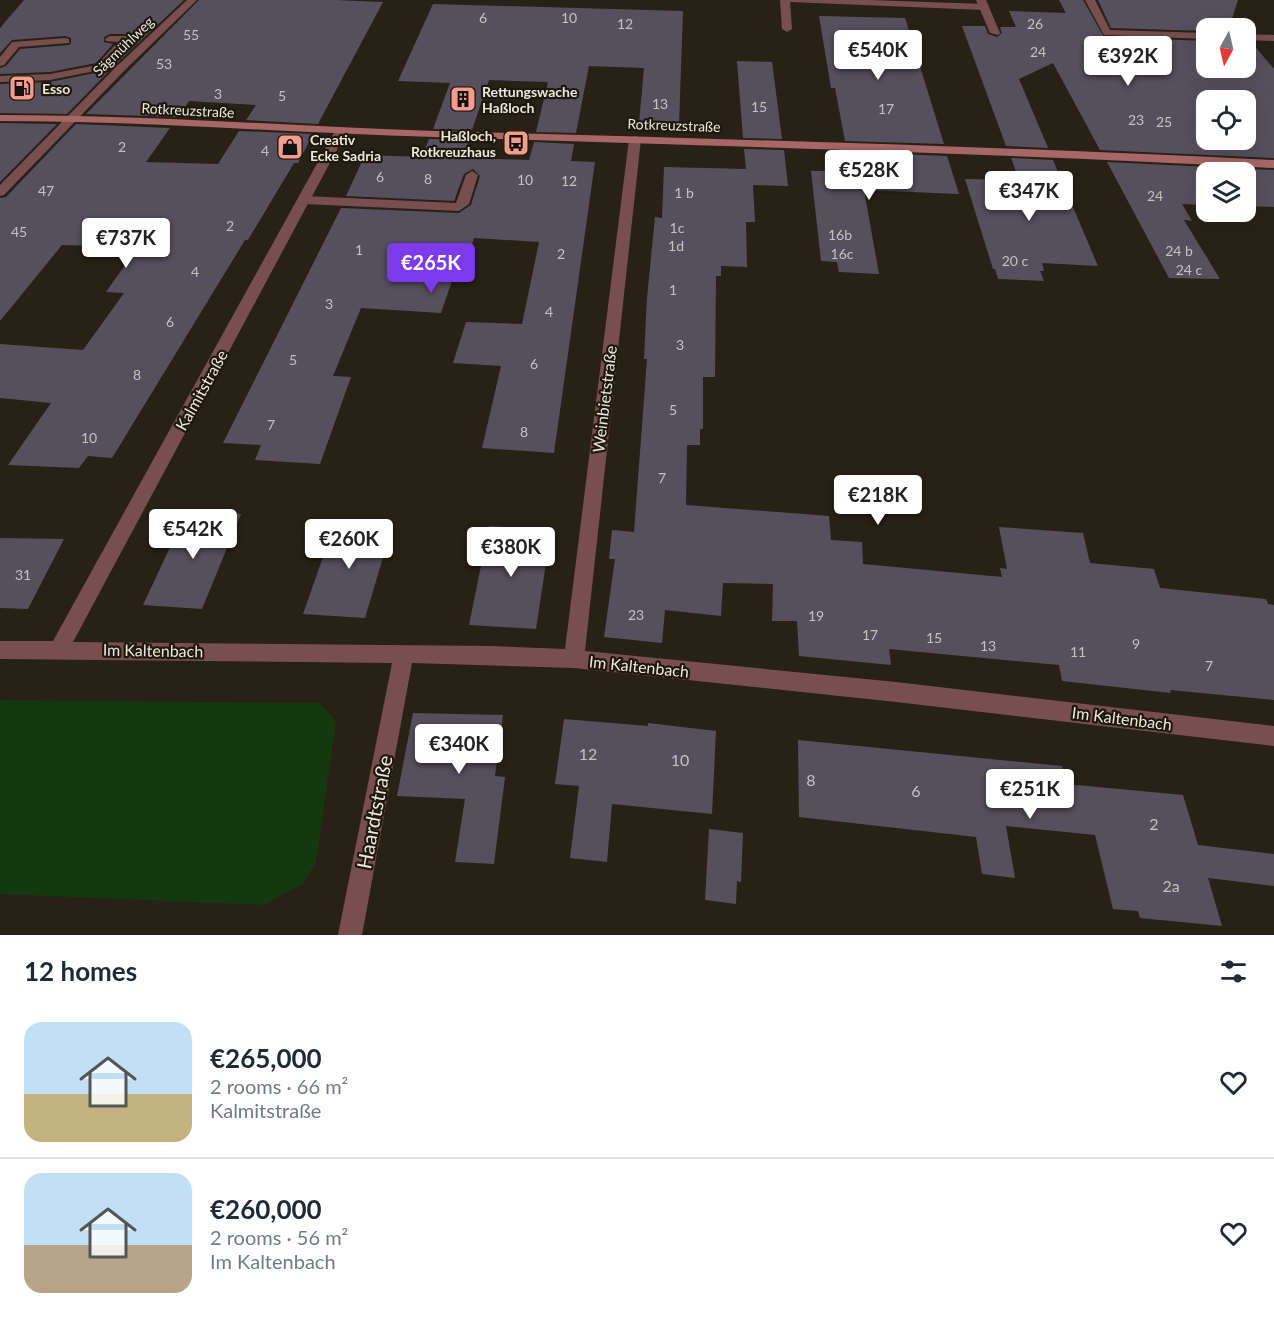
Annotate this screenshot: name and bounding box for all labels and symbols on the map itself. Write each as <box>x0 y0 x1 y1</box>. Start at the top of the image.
house number: 6 <box>479 9 487 26</box>
house number: 10 <box>561 9 577 26</box>
street label: Sägmühlweg <box>89 13 157 79</box>
house number: 12 <box>617 15 633 32</box>
house number: 26 <box>1027 15 1043 32</box>
north arrow <box>1196 18 1256 78</box>
house number: 55 <box>183 26 199 43</box>
pin: €540K <box>836 30 920 81</box>
pin: €392K <box>1086 36 1170 87</box>
house number: 24 <box>1030 43 1046 60</box>
house number: 53 <box>156 55 172 72</box>
fuel station icon: Esso <box>7 73 37 103</box>
place label: Esso <box>42 80 70 97</box>
place label: Rettungswache Haßloch <box>482 83 578 116</box>
building icon: Rettungswache Haßloch <box>448 84 478 114</box>
house number: 3 <box>214 85 222 102</box>
house number: 5 <box>278 87 286 104</box>
house number: 13 <box>652 95 668 112</box>
house number: 15 <box>751 98 767 115</box>
street label: Rotkreuzstraße <box>141 99 235 121</box>
house number: 17 <box>878 100 894 117</box>
house number: 23 <box>1128 111 1144 128</box>
house number: 25 <box>1156 113 1172 130</box>
street label: Rotkreuzstraße <box>627 115 721 135</box>
place label: Haßloch, Rotkreuzhaus <box>411 127 496 160</box>
bus stop icon: Haßloch, Rotkreuzhaus <box>501 128 531 158</box>
place label: Creativ Ecke Sadria <box>310 131 381 164</box>
shop icon: Creativ Ecke Sadria <box>275 132 305 162</box>
house number: 2 <box>118 138 126 155</box>
house number: 4 <box>261 142 269 159</box>
pin: €528K <box>827 150 911 201</box>
house number: 6 <box>376 168 384 185</box>
house number: 8 <box>424 170 432 187</box>
house number: 10 <box>517 171 533 188</box>
pin: €347K <box>987 171 1071 222</box>
house number: 12 <box>561 172 577 189</box>
house number: 47 <box>38 182 54 199</box>
house number: 1 b <box>674 184 694 201</box>
house number: 24 <box>1147 187 1163 204</box>
house number: 2 <box>226 217 234 234</box>
pin: €737K <box>84 218 168 269</box>
house number: 1c <box>670 219 685 236</box>
house number: 45 <box>11 223 27 240</box>
house number: 16b <box>828 226 852 243</box>
house number: 1d <box>668 237 684 254</box>
house number: 1 <box>355 241 363 258</box>
house number: 24 b <box>1165 242 1193 259</box>
pin: €265K <box>389 243 473 294</box>
house number: 2 <box>557 245 565 262</box>
house number: 16c <box>831 245 854 262</box>
house number: 20 c <box>1002 252 1029 269</box>
house number: 24 c <box>1176 261 1203 278</box>
house number: 4 <box>191 263 199 280</box>
house number: 1 <box>669 281 677 298</box>
house number: 3 <box>325 295 333 312</box>
house number: 4 <box>545 303 553 320</box>
house number: 6 <box>166 313 174 330</box>
house number: 3 <box>676 336 684 353</box>
street label: Weinbietstraße <box>588 344 620 454</box>
street label: Kalmitstraße <box>171 346 231 434</box>
house number: 5 <box>289 351 297 368</box>
house number: 6 <box>530 355 538 372</box>
house number: 8 <box>133 366 141 383</box>
house number: 5 <box>669 401 677 418</box>
house number: 7 <box>267 416 275 433</box>
house number: 8 <box>520 423 528 440</box>
house number: 10 <box>81 429 97 446</box>
house number: 7 <box>658 469 666 486</box>
pin: €218K <box>836 475 920 526</box>
pin: €542K <box>151 509 235 560</box>
pin: €260K <box>307 519 391 570</box>
pin: €380K <box>469 527 553 578</box>
house number: 31 <box>15 566 31 583</box>
house number: 23 <box>628 606 644 623</box>
house number: 19 <box>808 607 824 624</box>
house number: 17 <box>862 626 878 643</box>
house number: 15 <box>926 629 942 646</box>
house number: 9 <box>1132 635 1140 652</box>
house number: 13 <box>980 637 996 654</box>
street label: Im Kaltenbach <box>103 640 203 660</box>
house number: 11 <box>1070 643 1086 660</box>
street label: Im Kaltenbach <box>588 651 690 681</box>
house number: 7 <box>1205 657 1213 674</box>
street label: Im Kaltenbach <box>1071 702 1173 734</box>
pin: €340K <box>417 724 501 775</box>
house number: 12 <box>579 744 597 763</box>
house number: 10 <box>671 750 689 769</box>
street label: Haardtstraße <box>351 753 397 871</box>
pin: €251K <box>988 769 1072 820</box>
house number: 8 <box>806 770 816 789</box>
house number: 6 <box>911 781 921 800</box>
house number: 2 <box>1149 814 1159 833</box>
house number: 2a <box>1162 876 1180 895</box>

